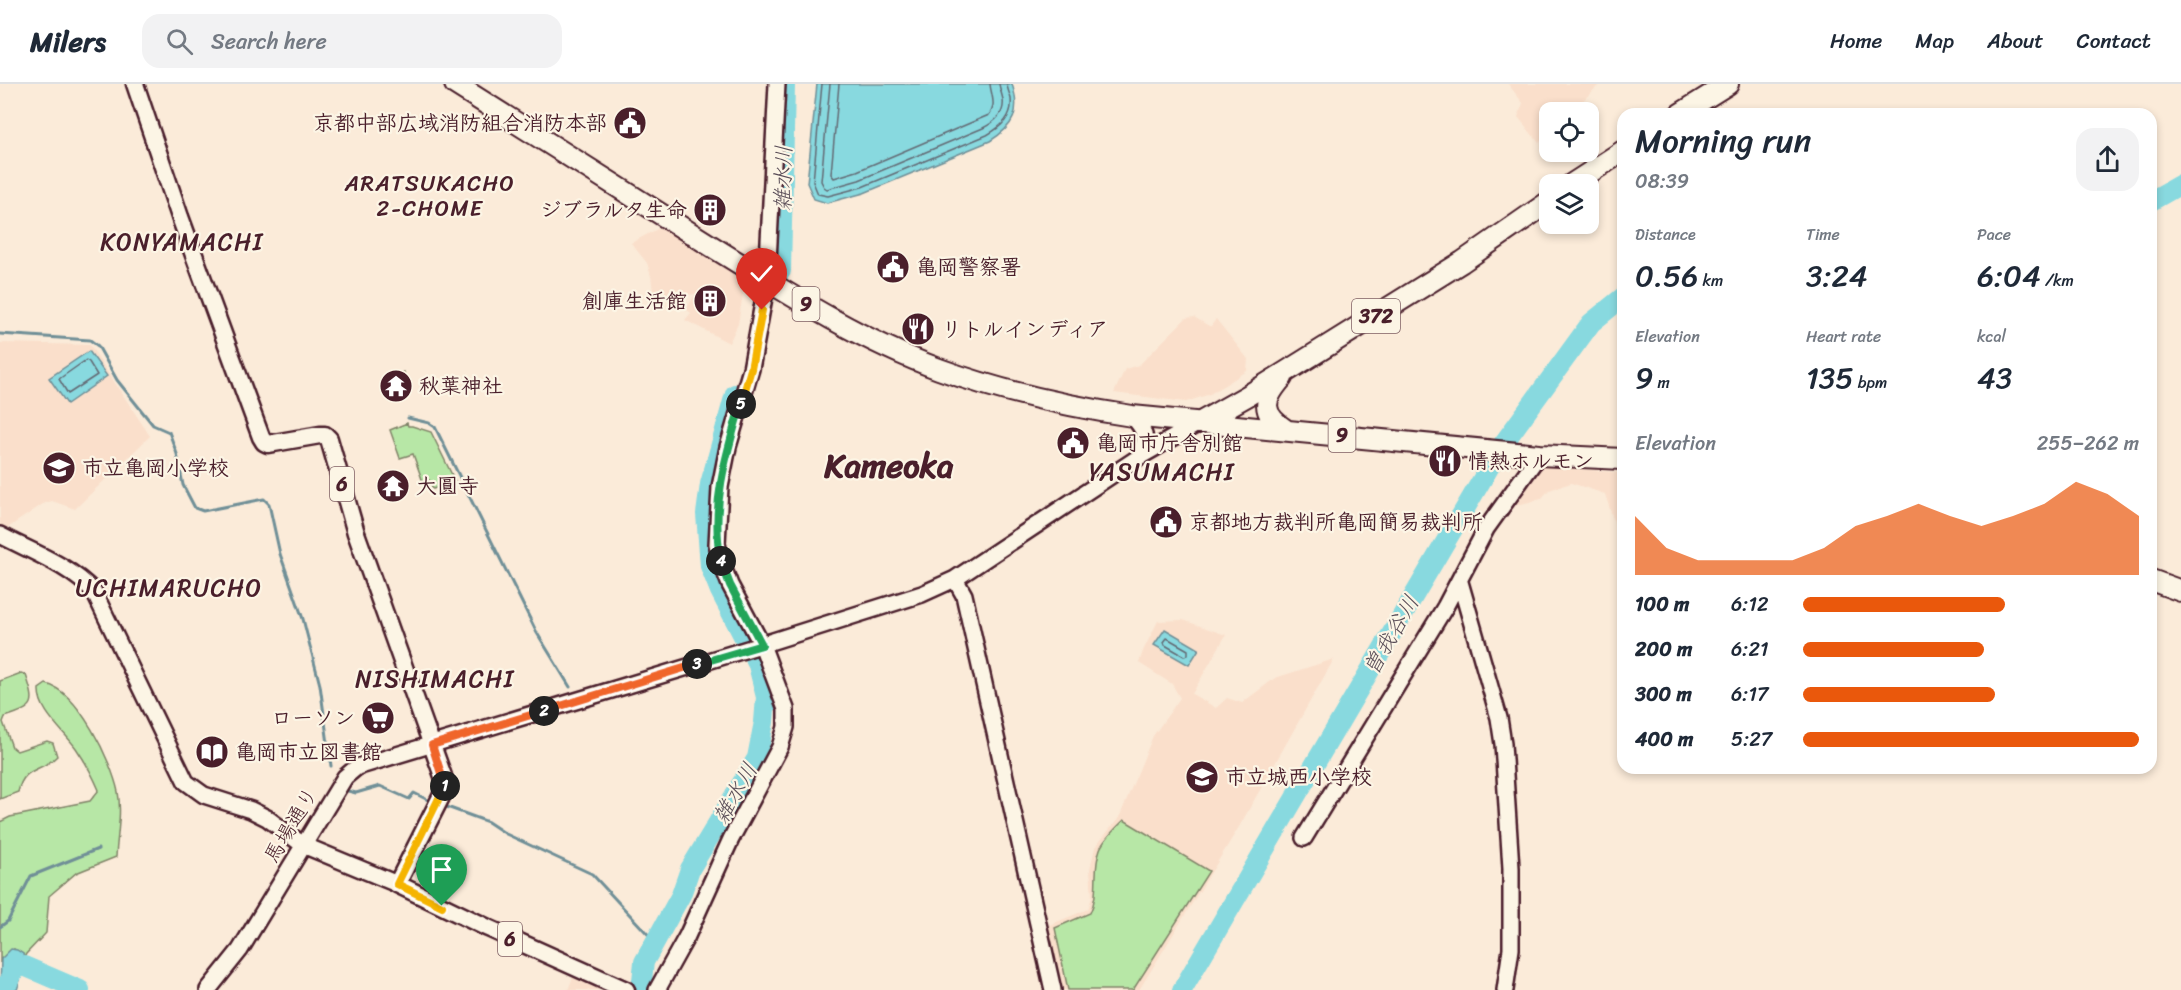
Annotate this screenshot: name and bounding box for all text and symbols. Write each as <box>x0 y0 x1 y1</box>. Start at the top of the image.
search box <box>142 14 562 68</box>
text: Milers <box>30 17 106 66</box>
text: Search here <box>211 22 327 61</box>
text: Home <box>1830 22 1882 60</box>
text: Map <box>1915 22 1954 60</box>
text: About <box>1987 22 2044 60</box>
text: Contact <box>2077 22 2151 60</box>
icon: search <box>163 25 196 58</box>
map controls <box>1539 102 1599 234</box>
button: locate <box>1539 102 1599 162</box>
place label: 京都中部広域消防組合消防本部 <box>313 104 607 142</box>
public building icon: 京都中部広域消防組合消防本部 <box>612 105 648 141</box>
text: Morning run <box>1635 112 1811 170</box>
button: share <box>2076 128 2139 191</box>
water label: 雑水川 <box>763 145 803 211</box>
district label: ARATSUKACHO 2-CHOME <box>344 164 515 228</box>
text: 08:39 <box>1635 164 1689 199</box>
button: layers <box>1539 174 1599 234</box>
place label: ジブラルタ生命 <box>540 191 687 229</box>
building icon: ジブラルタ生命 <box>692 192 728 228</box>
text: Distance <box>1635 220 1696 249</box>
text: Time <box>1806 220 1840 249</box>
text: Pace <box>1977 220 2011 249</box>
district label: KONYAMACHI <box>100 221 264 263</box>
pin <box>736 248 787 310</box>
place label: 亀岡警察署 <box>916 248 1021 286</box>
public building icon: 亀岡警察署 <box>875 249 911 285</box>
text: 0.56 <box>1635 249 1698 303</box>
text: 3:24 <box>1806 249 1868 303</box>
text: 6:04 <box>1977 249 2041 303</box>
icon: check <box>745 257 778 290</box>
text: km <box>1698 266 1723 295</box>
text: /km <box>2041 266 2074 295</box>
place label: 創庫生活館 <box>582 282 687 320</box>
building icon: 創庫生活館 <box>692 283 728 319</box>
road number: 9 <box>792 287 820 321</box>
road number: 372 <box>1352 299 1400 333</box>
place label: リトルインディア <box>941 310 1108 348</box>
restaurant icon: リトルインディア <box>900 311 936 347</box>
text: Elevation <box>1635 322 1700 351</box>
text: Heart rate <box>1806 322 1881 351</box>
text: kcal <box>1977 322 2006 351</box>
text: 9 <box>1635 351 1653 405</box>
text: 135 <box>1806 351 1854 405</box>
text: 43 <box>1977 351 2012 405</box>
place label: 秋葉神社 <box>419 367 503 405</box>
temple icon: 秋葉神社 <box>378 368 414 404</box>
text: m <box>1653 368 1670 397</box>
text: bpm <box>1854 368 1887 397</box>
pin: 5 <box>726 389 756 419</box>
text: 5 <box>736 389 746 418</box>
road number: 9 <box>1328 418 1356 452</box>
place label: 亀岡市庁舎別館 <box>1096 424 1243 462</box>
public building icon: 亀岡市庁舎別館 <box>1055 425 1091 461</box>
text: Elevation <box>1635 426 1716 461</box>
text: 255–262 m <box>2037 426 2139 461</box>
district label: Kameoka <box>823 437 954 495</box>
place label: 情熱ホルモン <box>1468 442 1594 480</box>
restaurant icon: 情熱ホルモン <box>1427 443 1463 479</box>
place label: 市立亀岡小学校 <box>82 449 229 487</box>
school or university icon: 市立亀岡小学校 <box>41 450 77 486</box>
district label: YASUMACHI <box>1089 451 1235 493</box>
road number: 6 <box>330 467 354 501</box>
place label: 大圓寺 <box>416 467 479 505</box>
temple icon: 大圓寺 <box>375 468 411 504</box>
place label: 京都地方裁判所亀岡簡易裁判所 <box>1189 503 1483 541</box>
public building icon: 京都地方裁判所亀岡簡易裁判所 <box>1148 504 1184 540</box>
pin: 4 <box>706 546 736 576</box>
text: 4 <box>716 546 726 575</box>
district label: UCHIMARUCHO <box>75 567 263 609</box>
water label: 曽我谷川 <box>1352 587 1430 683</box>
text: 100 m <box>1635 587 1689 622</box>
text: 6:12 <box>1731 587 1769 622</box>
text: 200 m <box>1635 632 1692 667</box>
text: 6:21 <box>1731 632 1769 667</box>
pin: 3 <box>682 649 712 679</box>
text: 3 <box>693 649 701 678</box>
district label: NISHIMACHI <box>355 658 515 700</box>
text: 300 m <box>1635 677 1692 712</box>
text: 6:17 <box>1731 677 1768 712</box>
pin: 2 <box>529 696 559 726</box>
text: 2 <box>539 696 549 725</box>
place label: ローソン <box>271 699 355 737</box>
supermarket icon: ローソン <box>360 700 396 736</box>
text: 400 m <box>1635 722 1693 757</box>
text: 5:27 <box>1731 722 1772 757</box>
place label: 亀岡市立図書館 <box>235 733 382 771</box>
library icon: 亀岡市立図書館 <box>194 734 230 770</box>
water label: 雑水川 <box>702 755 768 831</box>
place label: 市立城西小学校 <box>1225 758 1372 796</box>
school or university icon: 市立城西小学校 <box>1184 759 1220 795</box>
pin: 1 <box>430 771 460 801</box>
text: 1 <box>442 771 448 800</box>
street label: 馬場通り <box>253 779 329 871</box>
pin <box>416 844 467 906</box>
icon: arrive <box>425 853 458 886</box>
road number: 6 <box>498 922 522 956</box>

